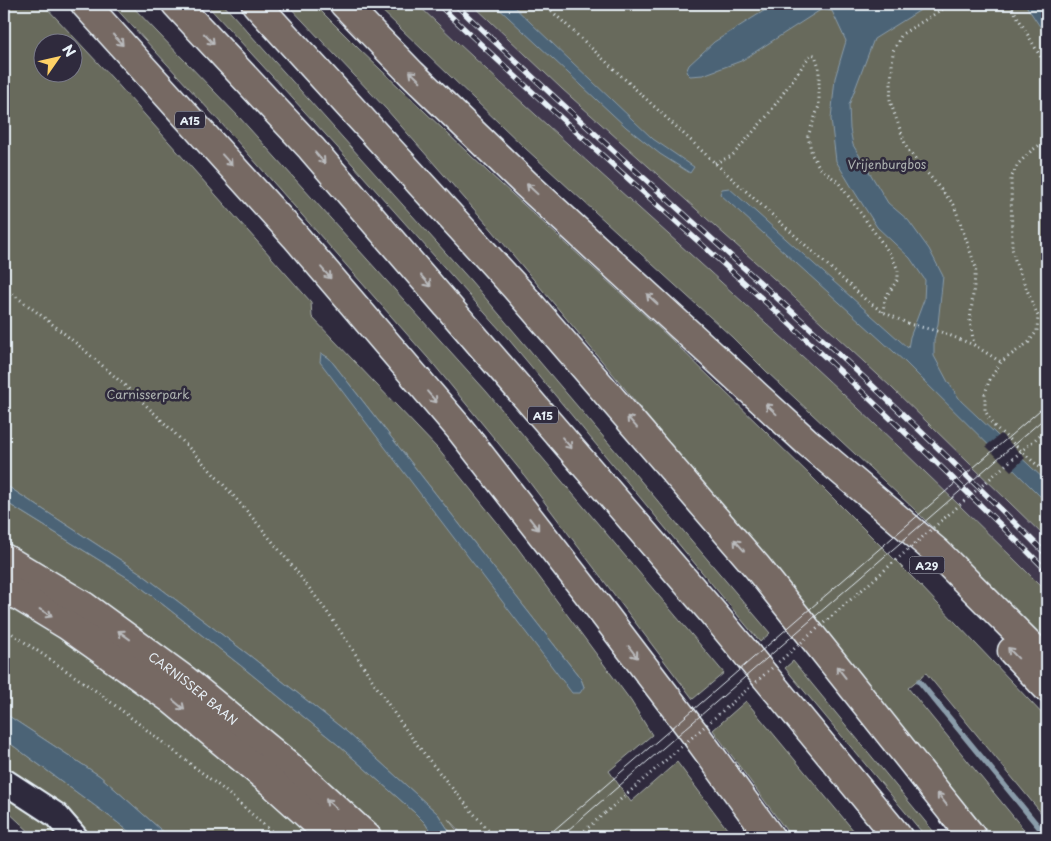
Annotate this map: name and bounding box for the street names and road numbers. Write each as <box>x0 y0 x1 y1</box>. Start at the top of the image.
road number: A15 <box>175 112 205 128</box>
road number: A15 <box>528 406 558 424</box>
road number: A29 <box>910 556 944 574</box>
street label: CARNISSER BAAN <box>145 647 242 729</box>

